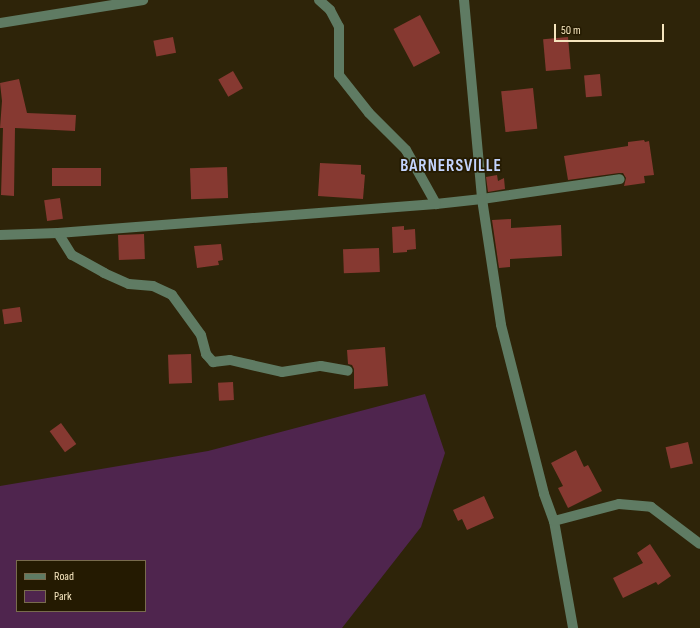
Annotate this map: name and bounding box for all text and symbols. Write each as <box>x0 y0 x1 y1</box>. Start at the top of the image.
scale bar <box>556 16 666 42</box>
text: 50 m <box>561 23 581 38</box>
district label: BARNERSVILLE <box>400 157 502 177</box>
legend <box>16 560 146 612</box>
text: Road <box>54 569 74 584</box>
text: Park <box>54 589 72 604</box>

